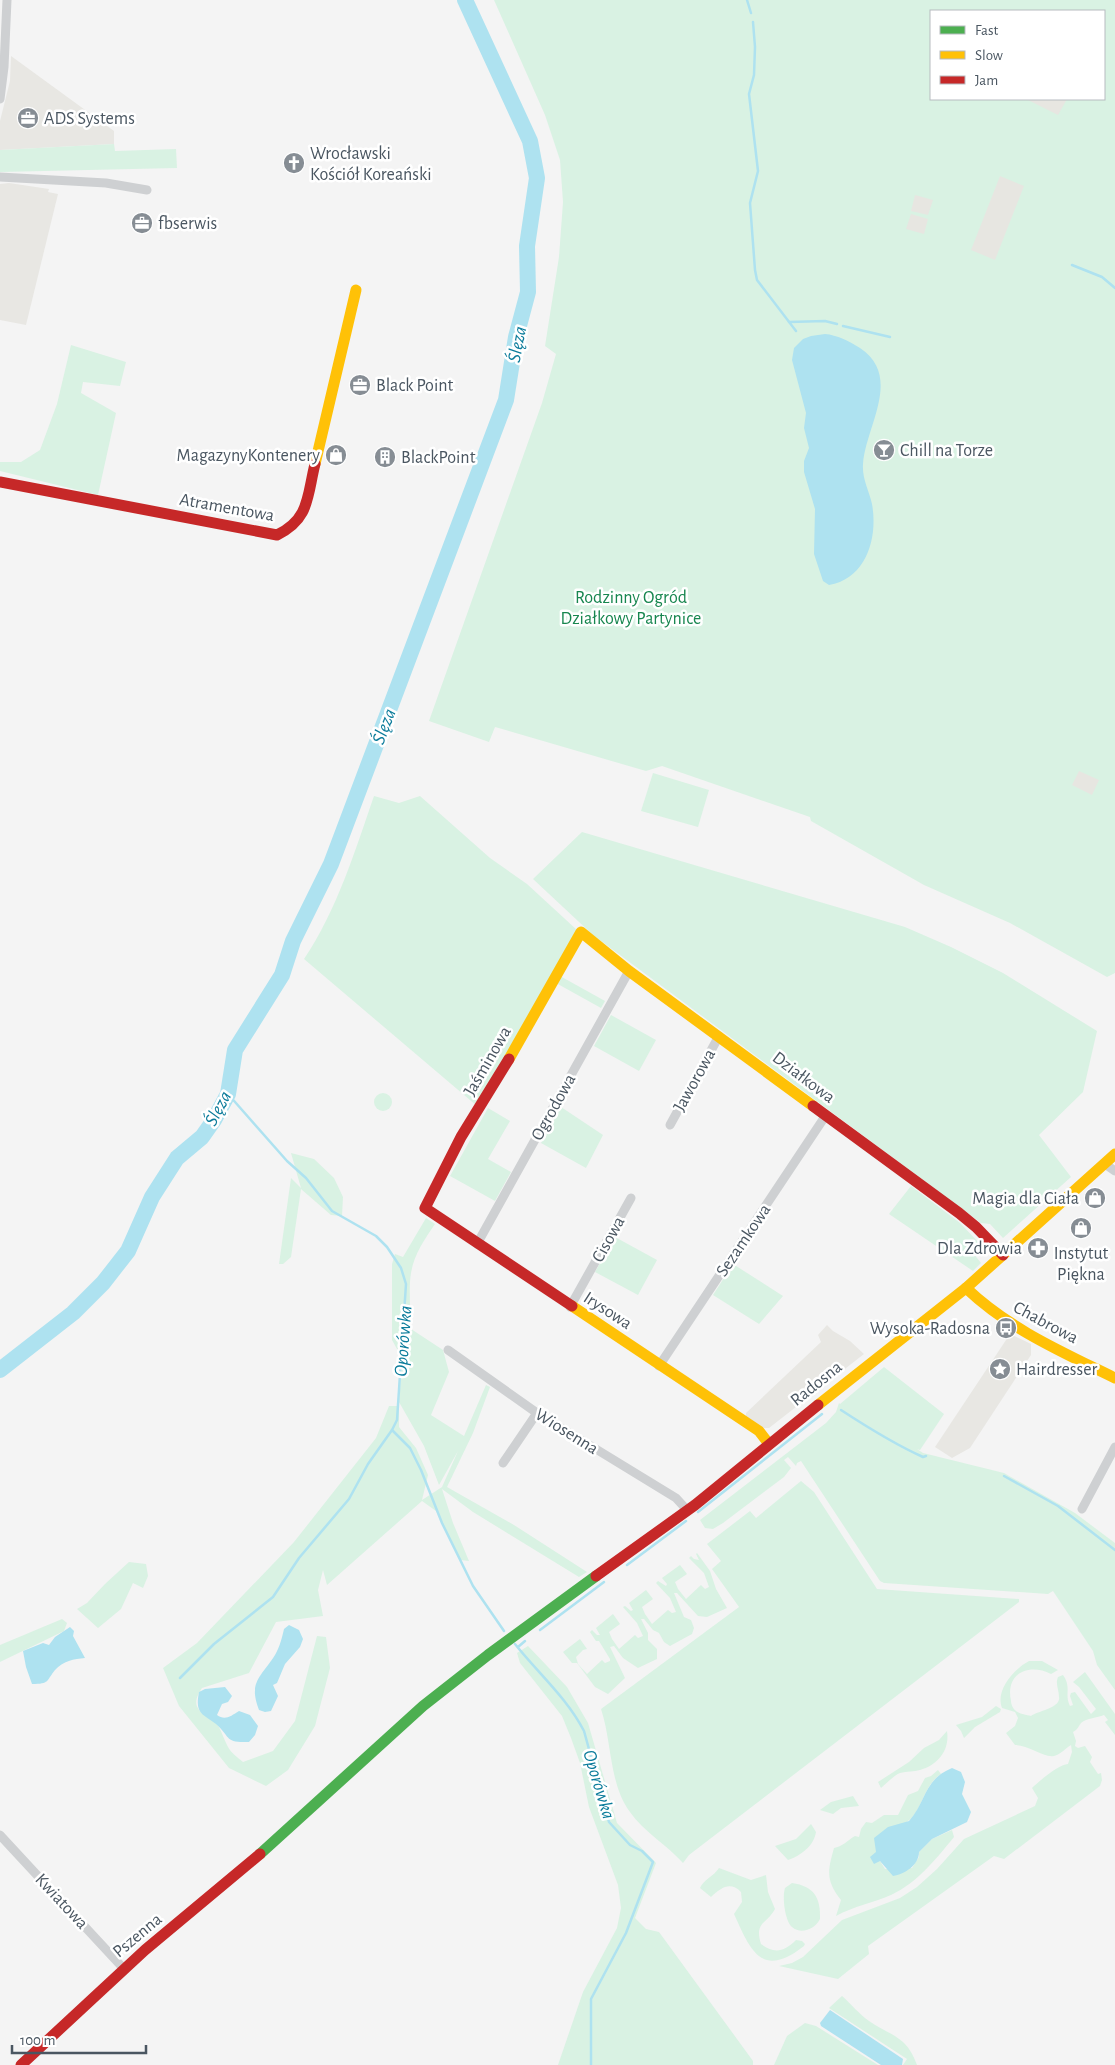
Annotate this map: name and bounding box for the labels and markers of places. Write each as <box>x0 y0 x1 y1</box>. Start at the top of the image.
office icon: ADS Systems <box>16 106 40 130</box>
place label: ADS Systems <box>44 110 135 128</box>
place label: Wrocławski Kościół Koreański <box>310 145 432 184</box>
church icon: Wrocławski Kościół Koreański <box>282 151 306 175</box>
office icon: fbserwis <box>130 211 154 235</box>
place label: fbserwis <box>158 215 217 233</box>
office icon: Black Point <box>348 373 372 397</box>
place label: Black Point <box>376 377 454 395</box>
bar icon: Chill na Torze <box>872 438 896 462</box>
place label: Chill na Torze <box>900 442 993 460</box>
shop icon: MagazynyKontenery <box>324 443 348 467</box>
building icon: BlackPoint <box>373 445 397 469</box>
place label: MagazynyKontenery <box>177 447 320 465</box>
place label: BlackPoint <box>401 449 476 467</box>
shop icon: Magia dla Ciała <box>1083 1186 1107 1210</box>
place label: Magia dla Ciała <box>972 1190 1079 1208</box>
shop icon: Instytut Piękna <box>1069 1216 1093 1240</box>
pharmacy icon: Dla Zdrowia <box>1026 1236 1050 1260</box>
place label: Dla Zdrowia <box>937 1240 1022 1258</box>
place label: Instytut Piękna <box>1054 1245 1109 1284</box>
bus stop icon: Wysoka-Radosna <box>994 1316 1018 1340</box>
place label: Wysoka-Radosna <box>870 1320 990 1338</box>
place icon: Hairdresser <box>988 1357 1012 1381</box>
place label: Hairdresser <box>1016 1361 1097 1379</box>

